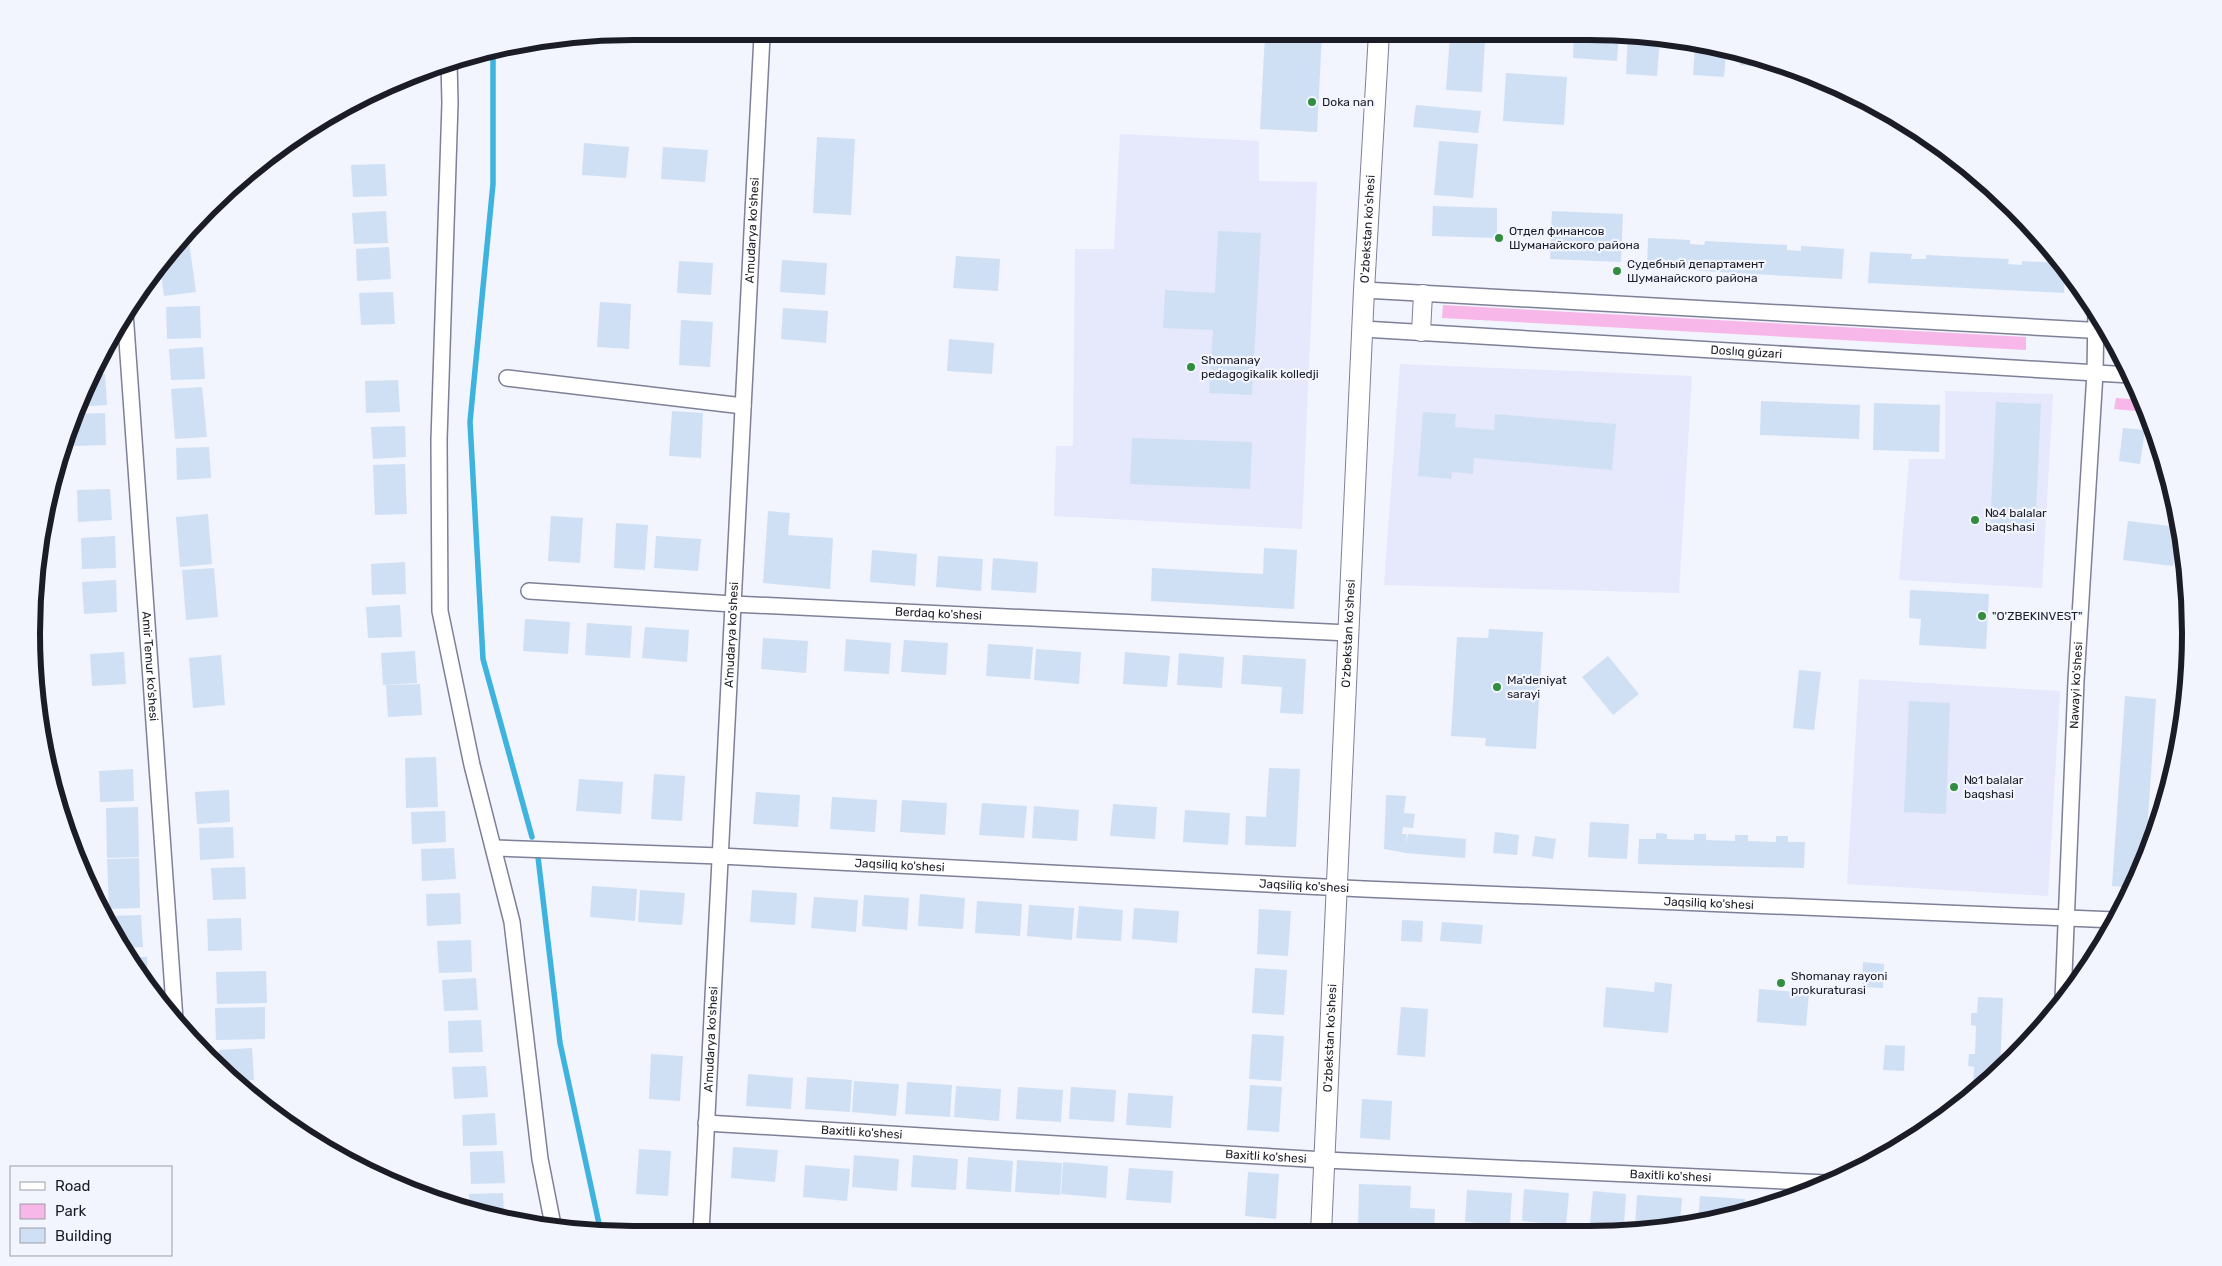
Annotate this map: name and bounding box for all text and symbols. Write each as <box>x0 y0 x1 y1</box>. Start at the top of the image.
place label: Doka nan <box>1322 95 1374 109</box>
marker: Doka nan <box>1306 96 1318 108</box>
street label: O'zbekstan ko'shesi <box>1357 174 1378 284</box>
street label: A'mudarya ko'shesi <box>742 177 762 284</box>
place label: Отдел финансов Шуманайского района <box>1509 224 1640 252</box>
marker: Отдел финансов Шуманайского района <box>1493 232 1505 244</box>
place label: Судебный департамент Шуманайского района <box>1627 257 1764 285</box>
marker: Судебный департамент Шуманайского района <box>1611 265 1623 277</box>
street label: Doslıq gúzari <box>1710 343 1783 361</box>
place label: Shomanay pedagogikalik kolledji <box>1201 353 1319 381</box>
marker: Shomanay pedagogikalik kolledji <box>1185 361 1197 373</box>
place label: №4 balalar baqshasi <box>1985 506 2047 534</box>
marker: №4 balalar baqshasi <box>1969 514 1981 526</box>
street label: O'zbekstan ko'shesi <box>1339 579 1358 688</box>
street label: A'mudarya ko'shesi <box>722 581 741 688</box>
street label: Berdaq ko'shesi <box>895 605 982 623</box>
place label: "O'ZBEKINVEST" <box>1992 609 2082 623</box>
marker: "O'ZBEKINVEST" <box>1976 610 1988 622</box>
street label: Amir Temur ko'shesi <box>139 611 161 722</box>
street label: Nawayi ko'shesi <box>2067 641 2085 729</box>
place label: Ma'deniyat sarayi <box>1507 673 1567 701</box>
marker: Ma'deniyat sarayi <box>1491 681 1503 693</box>
place label: №1 balalar baqshasi <box>1964 773 2024 801</box>
marker: №1 balalar baqshasi <box>1948 781 1960 793</box>
street label: Jaqsiliq ko'shesi <box>854 856 945 875</box>
street label: Jaqsiliq ko'shesi <box>1259 877 1350 895</box>
street label: Jaqsiliq ko'shesi <box>1663 894 1754 912</box>
place label: Shomanay rayoni prokuraturasi <box>1791 969 1887 997</box>
marker: Shomanay rayoni prokuraturasi <box>1775 977 1787 989</box>
street label: O'zbekstan ko'shesi <box>1320 984 1339 1093</box>
street label: A'mudarya ko'shesi <box>701 986 721 1093</box>
street label: Baxitli ko'shesi <box>821 1123 903 1142</box>
street label: Baxitli ko'shesi <box>1225 1147 1307 1166</box>
legend <box>10 1166 172 1256</box>
street label: Baxitli ko'shesi <box>1629 1167 1712 1185</box>
text: Road <box>55 1177 91 1195</box>
text: Park <box>55 1202 86 1220</box>
text: Building <box>55 1227 112 1245</box>

